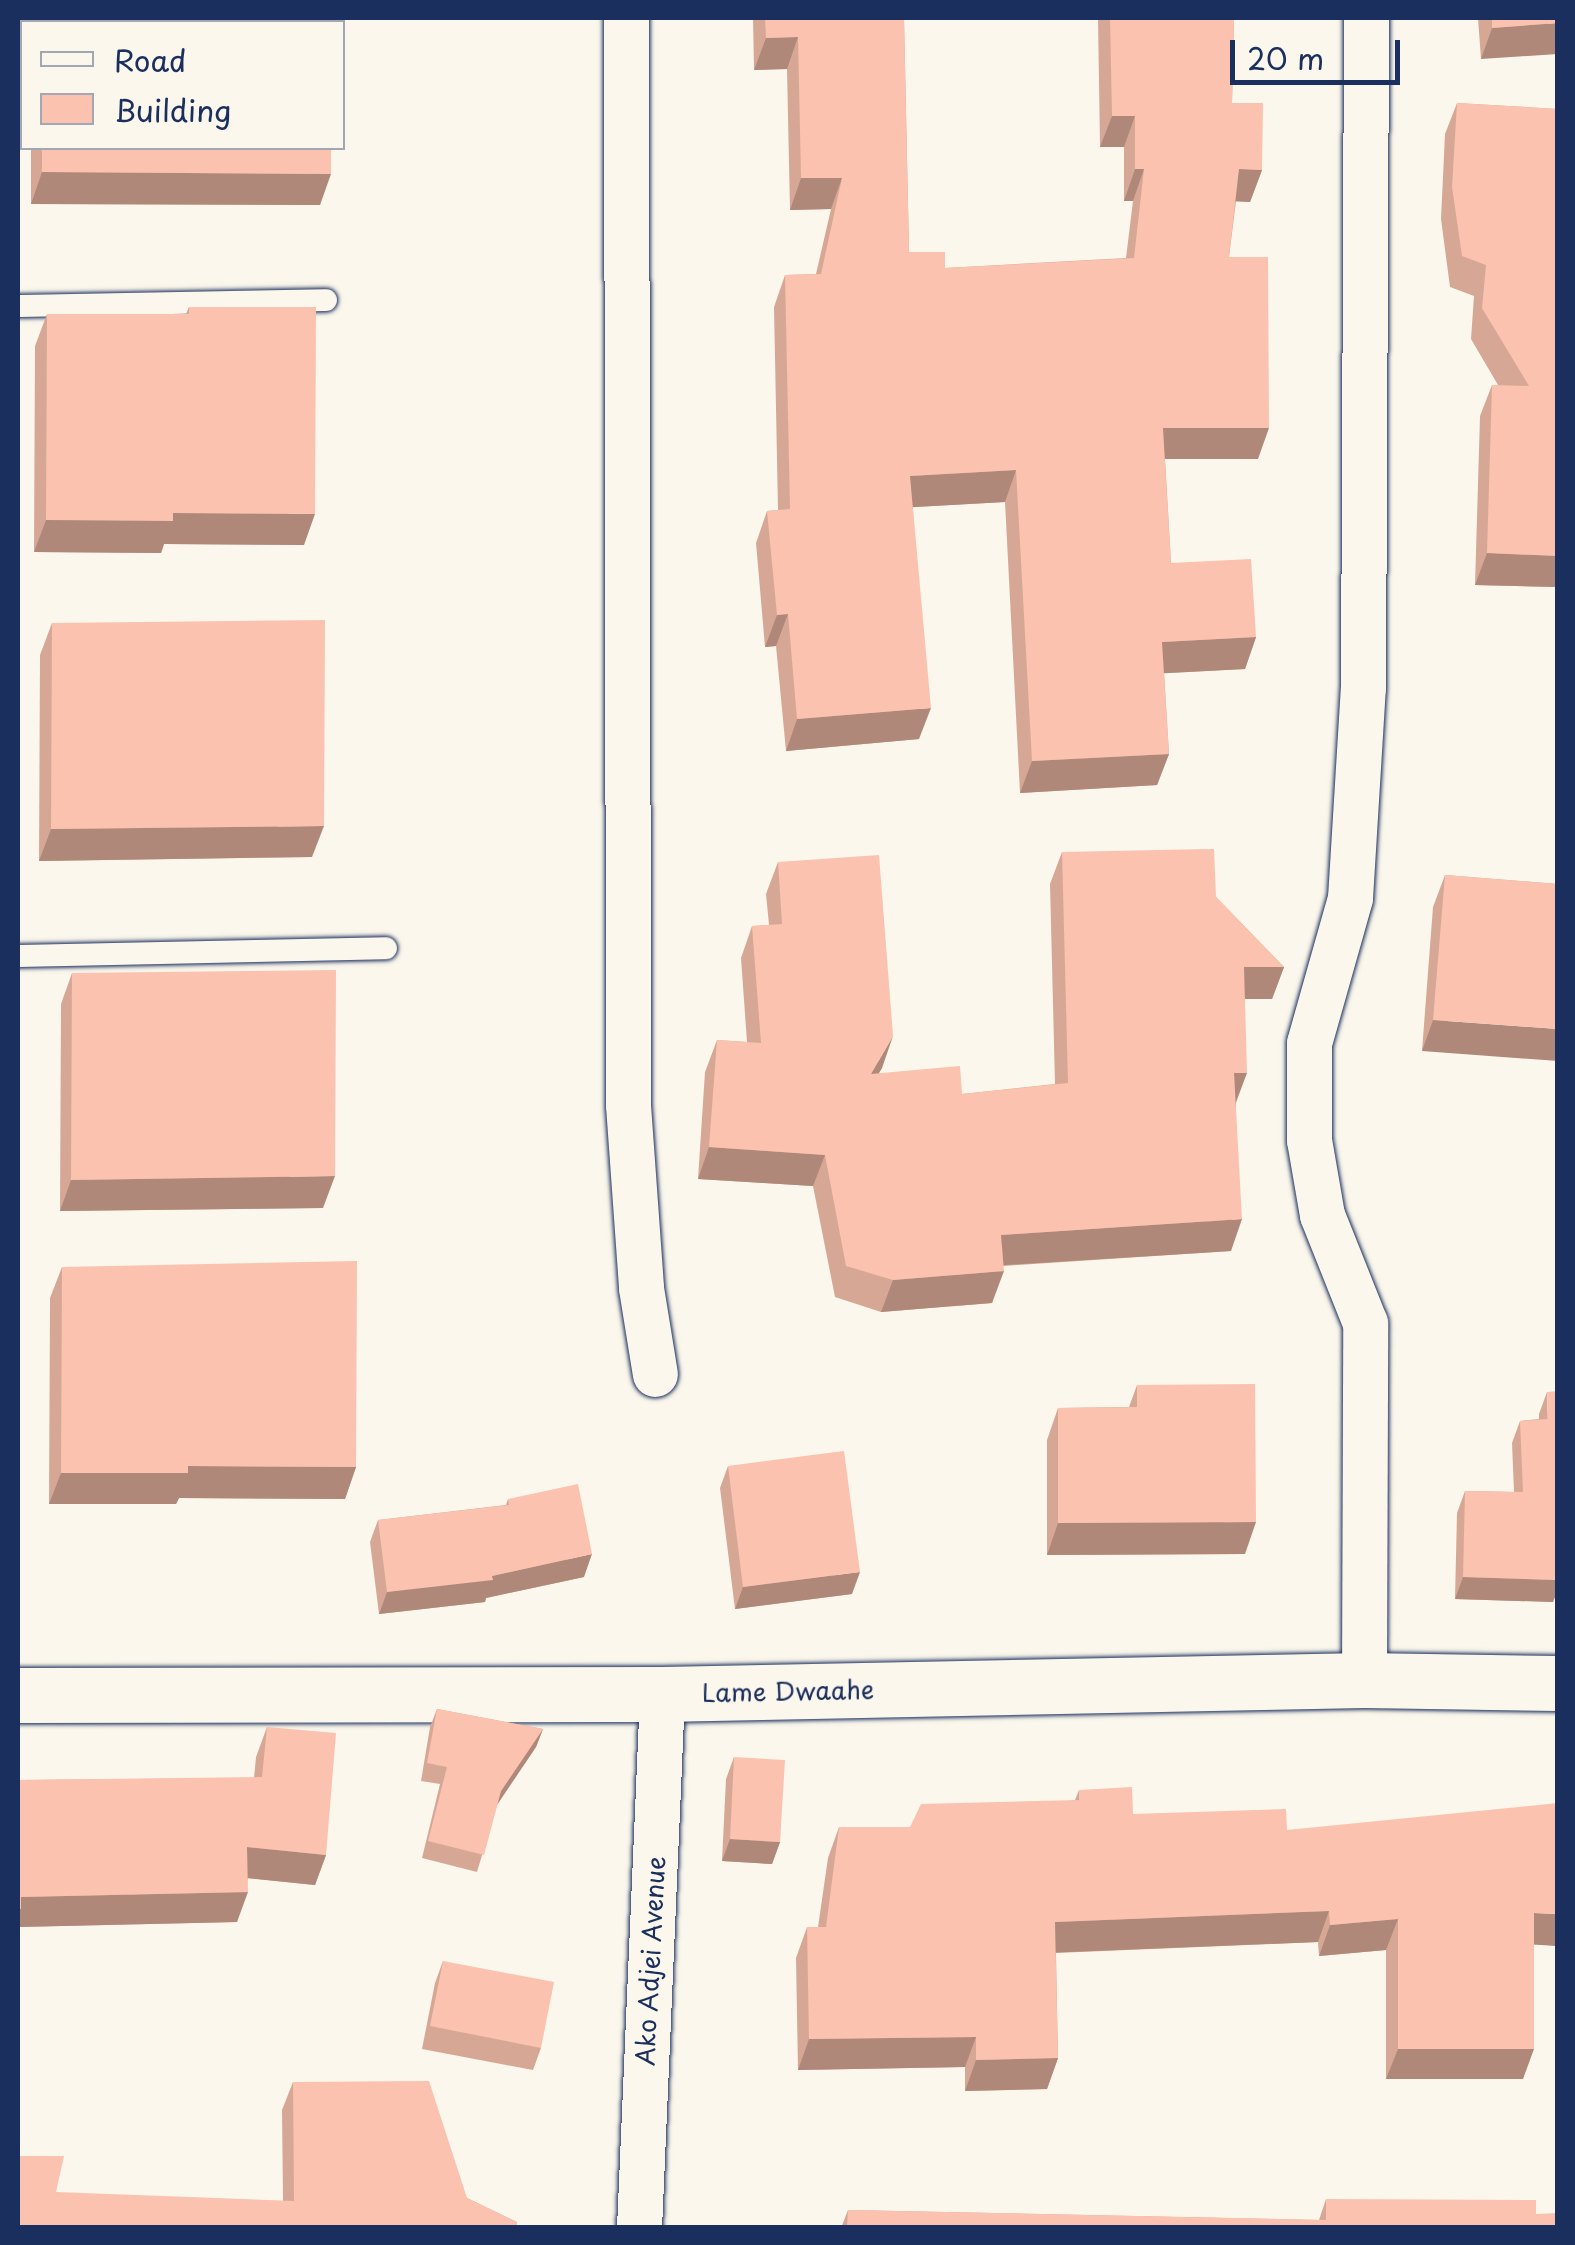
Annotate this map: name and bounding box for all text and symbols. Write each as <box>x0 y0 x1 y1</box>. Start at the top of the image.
legend <box>20 20 345 150</box>
scale bar <box>1235 20 1405 82</box>
text: 20 m <box>1247 35 1324 80</box>
text: Road <box>114 37 187 82</box>
text: Building <box>114 87 231 132</box>
street label: Lame Dwaahe <box>702 1675 874 1707</box>
street label: Ako Adjei Avenue <box>629 1854 671 2068</box>

